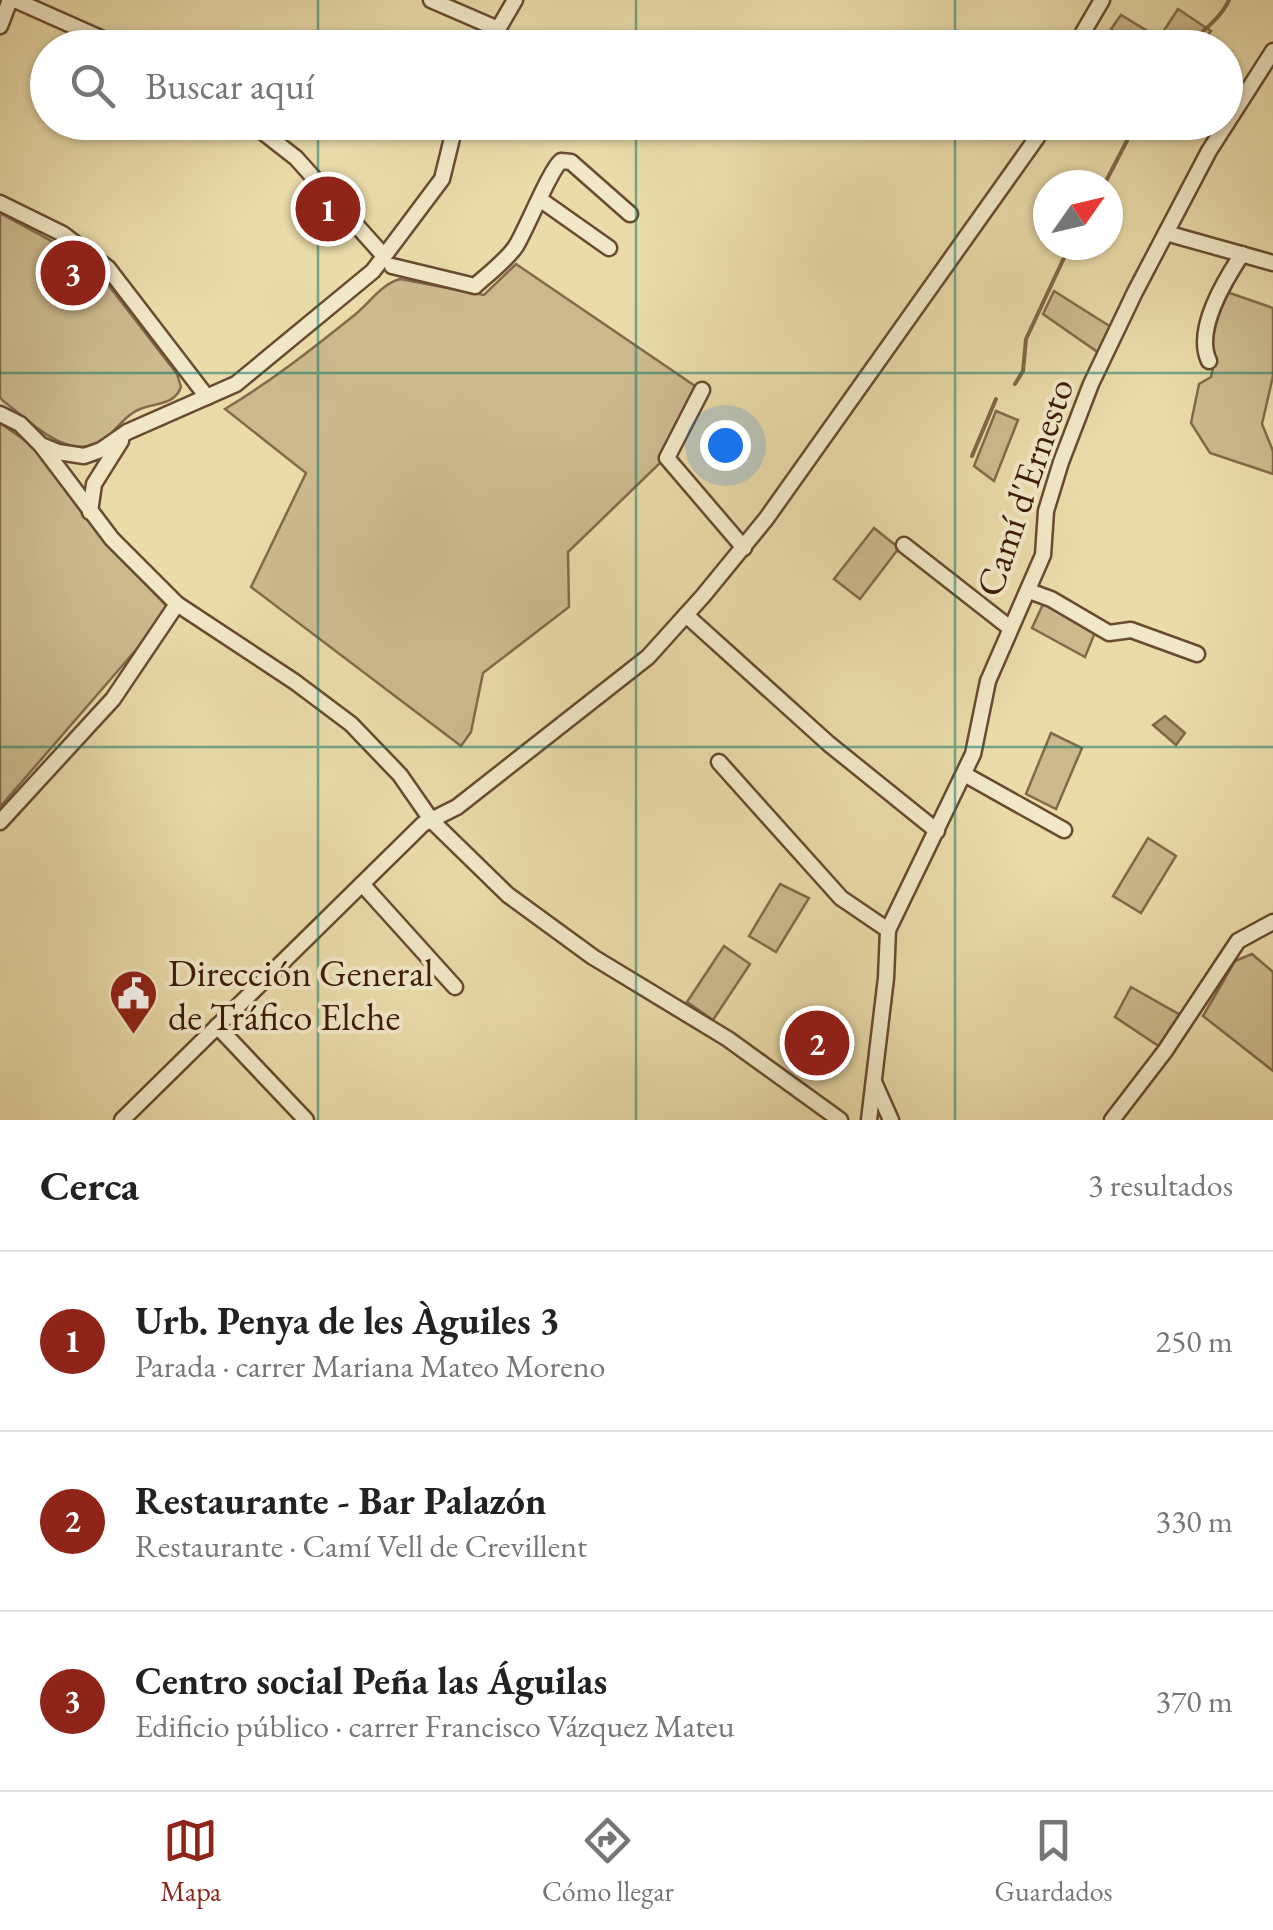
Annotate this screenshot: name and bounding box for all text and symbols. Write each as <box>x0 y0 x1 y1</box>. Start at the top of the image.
search box <box>30 30 1243 140</box>
icon: search <box>65 58 120 113</box>
text: Buscar aquí <box>145 61 314 110</box>
north arrow <box>1033 170 1123 260</box>
pin: 1 <box>296 172 360 246</box>
pin: 3 <box>40 236 106 310</box>
street label: Camí d'Ernesto <box>964 371 1084 603</box>
your location <box>700 420 751 471</box>
place label: Dirección General de Tráfico Elche <box>168 948 433 1041</box>
public building icon: Dirección General de Tráfico Elche <box>107 968 159 1036</box>
pin: 2 <box>784 1006 850 1080</box>
text: Cerca <box>40 1158 139 1213</box>
text: 3 resultados <box>1088 1164 1233 1206</box>
text: Urb. Penya de les Àguiles 3 <box>135 1296 560 1345</box>
text: 1 <box>64 1320 81 1362</box>
text: 250 m <box>1156 1320 1233 1362</box>
text: Parada · carrer Mariana Mateo Moreno <box>135 1345 605 1387</box>
text: Restaurante - Bar Palazón <box>135 1476 546 1525</box>
text: 2 <box>64 1500 81 1542</box>
text: 330 m <box>1156 1500 1233 1542</box>
text: Restaurante · Camí Vell de Crevillent <box>135 1525 587 1567</box>
text: Centro social Peña las Águilas <box>135 1656 607 1705</box>
text: 3 <box>64 1680 81 1722</box>
text: 370 m <box>1156 1680 1233 1722</box>
text: Edificio público · carrer Francisco Vázquez Mateu <box>135 1705 735 1747</box>
tab: Mapa <box>160 1813 221 1909</box>
tab: Cómo llegar <box>542 1813 674 1909</box>
tab: Guardados <box>995 1813 1113 1909</box>

